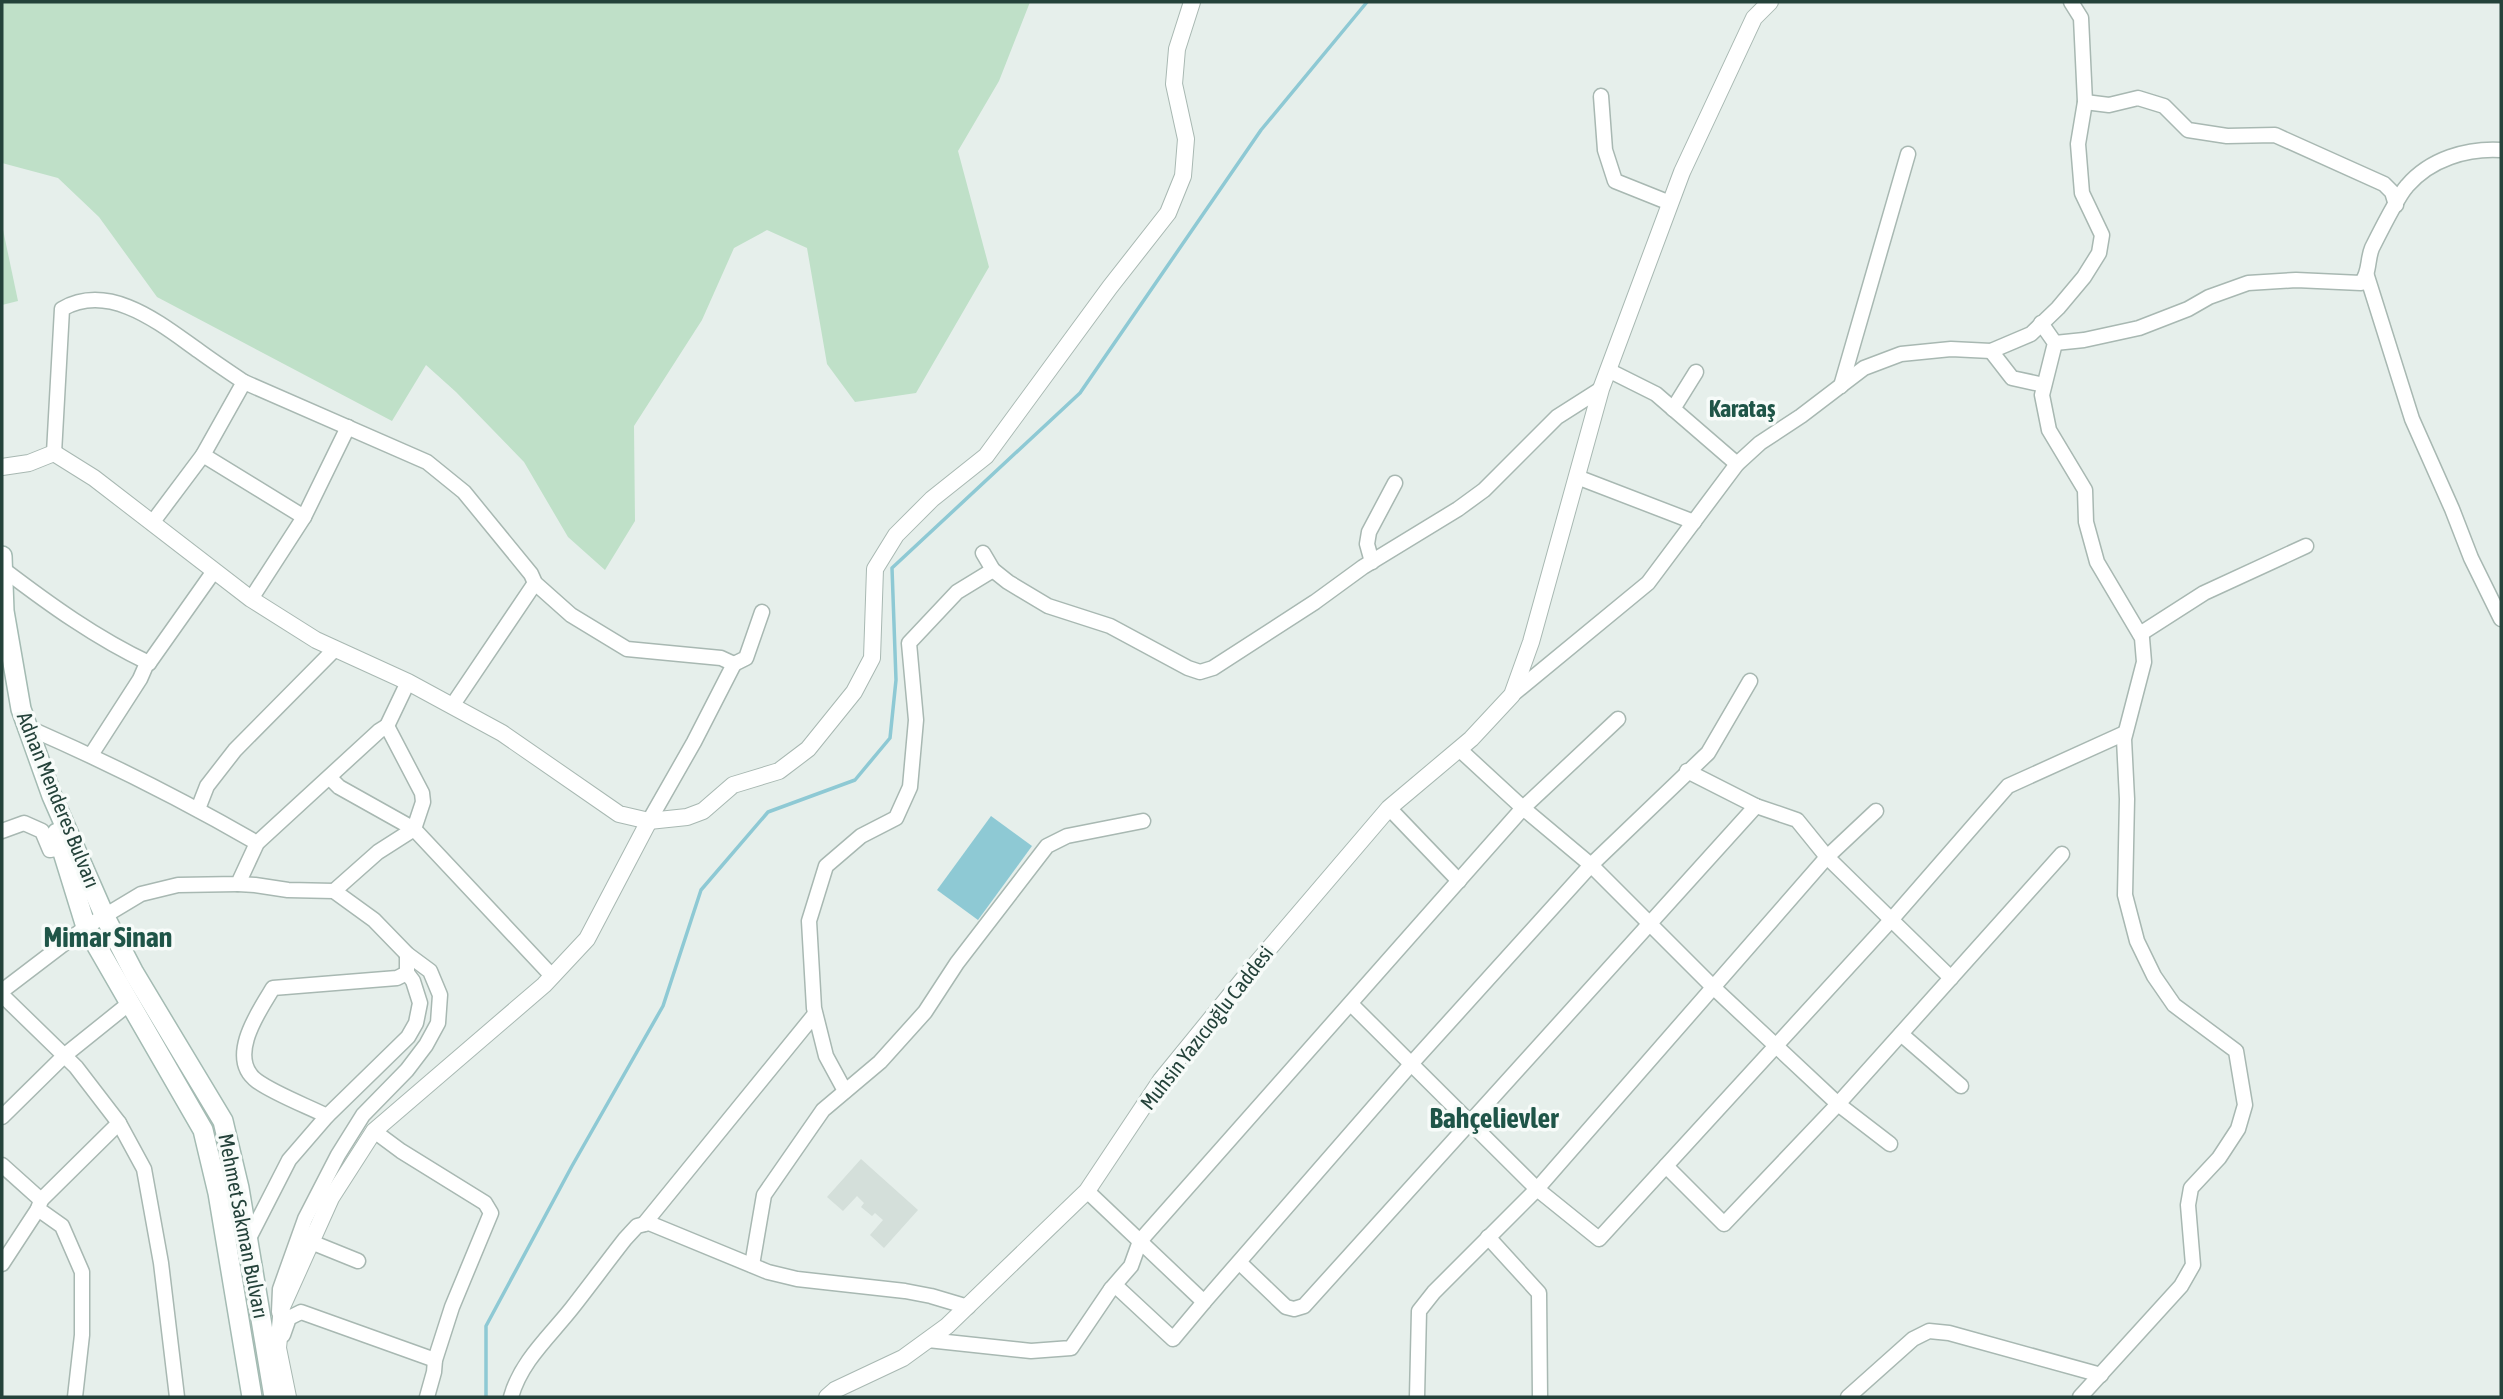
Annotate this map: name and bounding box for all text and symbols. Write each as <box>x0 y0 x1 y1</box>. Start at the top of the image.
district label: Karataş <box>1709 395 1776 422</box>
street label: Adnan Menderes Bulvarı <box>13 708 105 891</box>
district label: Mimar Sinan <box>44 921 172 953</box>
street label: Muhsin Yazıcıoğlu Caddesi <box>1135 941 1278 1114</box>
district label: Bahçelievler <box>1430 1102 1559 1134</box>
street label: Mehmet Sakman Bulvarı <box>214 1131 274 1320</box>

